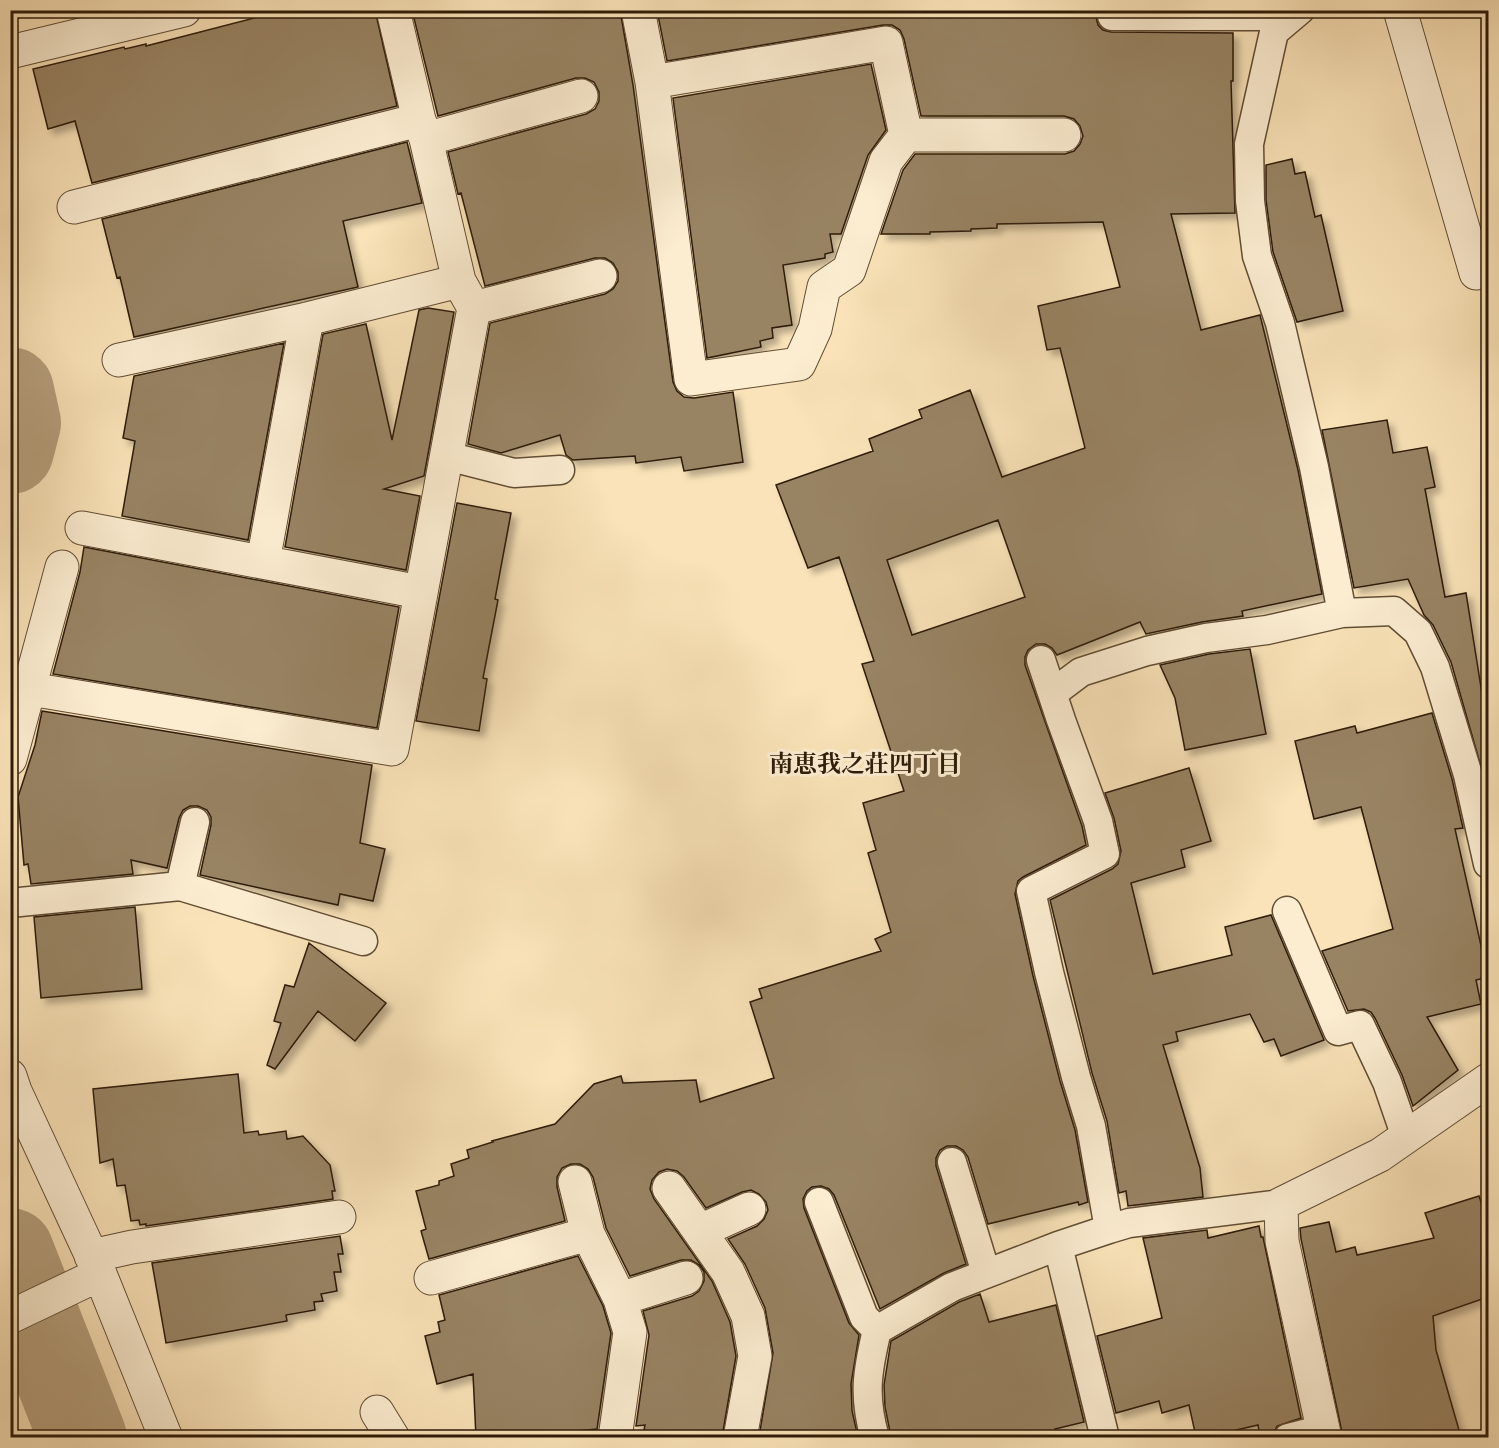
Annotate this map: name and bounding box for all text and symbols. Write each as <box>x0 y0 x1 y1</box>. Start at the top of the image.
district label: 南恵我之荘四丁目 <box>769 750 961 778</box>

